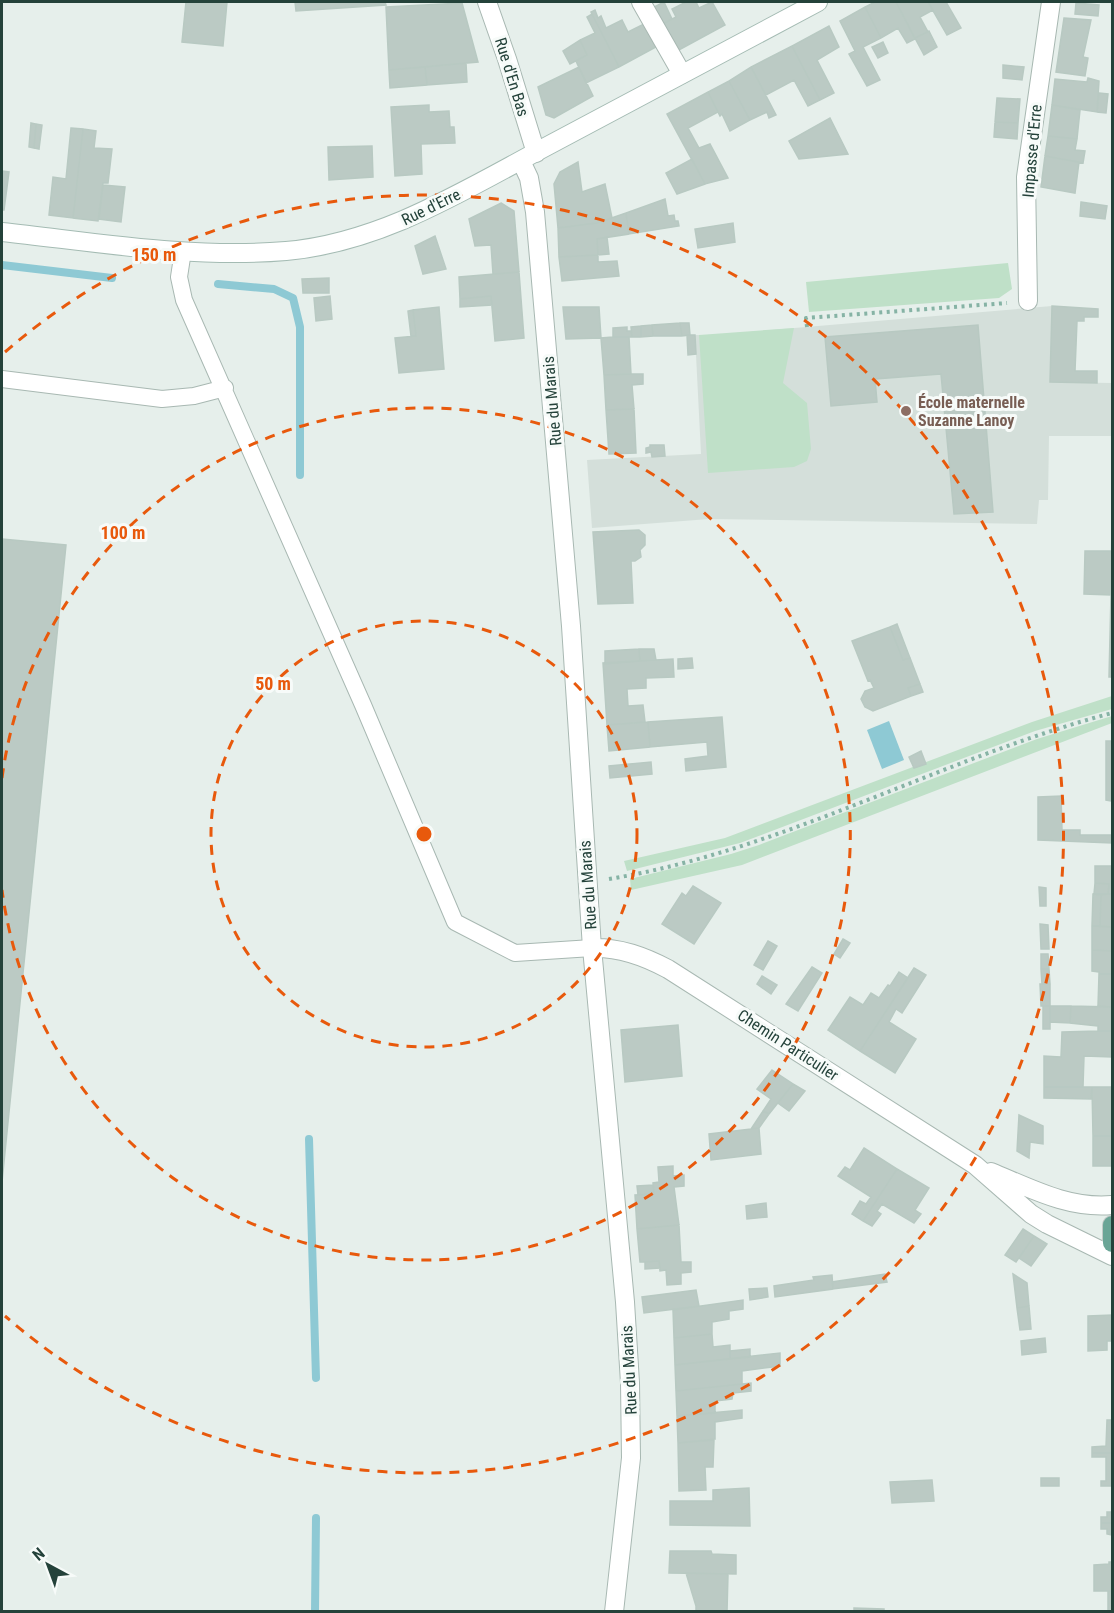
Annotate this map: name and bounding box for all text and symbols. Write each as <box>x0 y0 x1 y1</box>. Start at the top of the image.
street label: Rue d'En Bas <box>491 35 533 119</box>
street label: Impasse d'Erre <box>1018 104 1046 198</box>
street label: Rue d'Erre <box>398 185 464 229</box>
text: 150 m <box>132 244 176 265</box>
street label: Rue du Marais <box>539 355 565 447</box>
place label: École maternelle Suzanne Lanoy <box>918 393 1025 430</box>
marker: École maternelle Suzanne Lanoy <box>899 404 913 418</box>
text: 100 m <box>101 522 145 543</box>
text: 50 m <box>255 673 291 694</box>
centre of rings <box>414 824 434 844</box>
street label: Rue du Marais <box>575 840 601 930</box>
street label: Chemin Particulier <box>734 1005 842 1085</box>
street label: Rue du Marais <box>617 1325 641 1415</box>
north arrow <box>18 1535 78 1595</box>
text: N <box>29 1544 48 1564</box>

